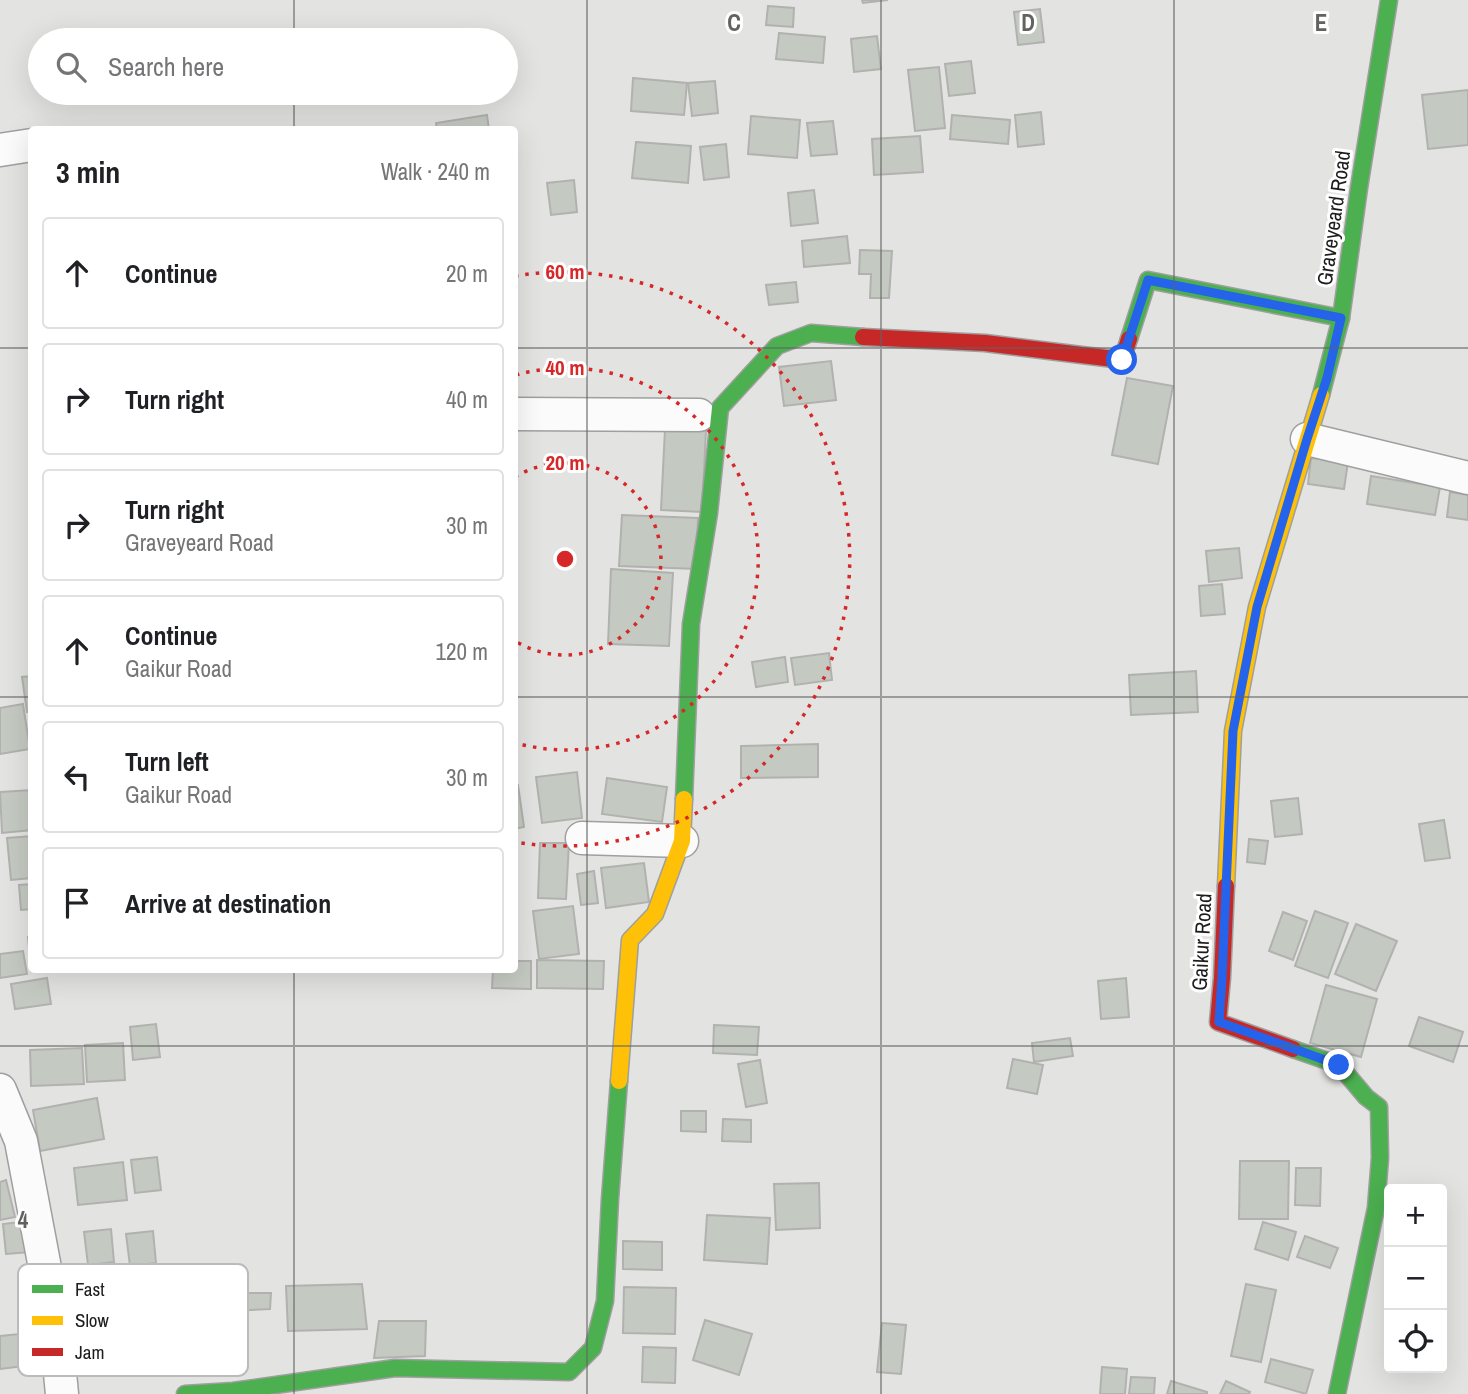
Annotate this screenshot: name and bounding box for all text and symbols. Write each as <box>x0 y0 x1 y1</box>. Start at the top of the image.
text: C <box>727 7 741 38</box>
text: D <box>1021 7 1035 38</box>
text: E <box>1315 7 1327 38</box>
search box <box>28 28 518 105</box>
icon: search <box>52 48 90 86</box>
text: Search here <box>108 49 224 84</box>
street label: Graveyeard Road <box>1310 149 1357 287</box>
text: 3 min <box>56 152 120 192</box>
text: Walk · 240 m <box>381 156 490 187</box>
icon: ahead <box>58 254 96 292</box>
text: Continue <box>125 256 217 291</box>
text: 60 m <box>545 257 585 286</box>
text: 20 m <box>446 258 488 289</box>
route start <box>1106 344 1137 375</box>
text: 40 m <box>545 353 585 382</box>
icon: right <box>58 380 96 418</box>
text: Turn right <box>125 382 224 417</box>
text: 40 m <box>446 384 488 415</box>
text: 20 m <box>545 448 585 477</box>
text: Turn right <box>125 492 224 527</box>
icon: right <box>58 506 96 544</box>
text: 30 m <box>446 510 488 541</box>
text: Graveyeard Road <box>125 527 274 558</box>
centre of rings <box>553 547 577 571</box>
text: Continue <box>125 618 217 653</box>
icon: ahead <box>58 632 96 670</box>
text: 120 m <box>436 636 488 667</box>
text: Gaikur Road <box>125 653 232 684</box>
text: Turn left <box>125 744 209 779</box>
icon: left <box>58 758 96 796</box>
text: 30 m <box>446 762 488 793</box>
text: Gaikur Road <box>125 779 232 810</box>
icon: arrive <box>58 884 96 922</box>
text: Arrive at destination <box>125 886 331 921</box>
street label: Gaikur Road <box>1184 892 1219 991</box>
route end <box>1323 1049 1354 1080</box>
map controls <box>1384 1184 1447 1373</box>
button: + <box>1384 1184 1447 1247</box>
text: 4 <box>18 1204 29 1235</box>
button: − <box>1384 1247 1447 1310</box>
legend <box>18 1264 248 1376</box>
text: Fast <box>75 1276 105 1302</box>
text: Slow <box>75 1307 110 1333</box>
button: locate <box>1384 1310 1447 1373</box>
text: Jam <box>75 1339 104 1365</box>

